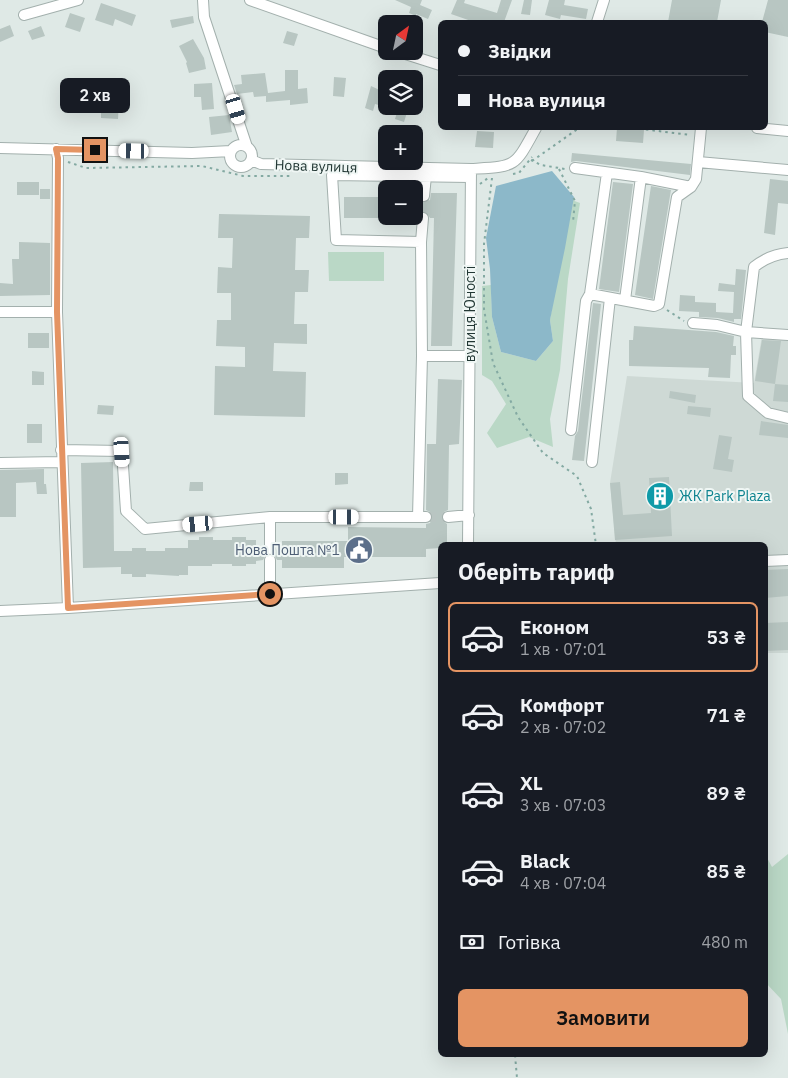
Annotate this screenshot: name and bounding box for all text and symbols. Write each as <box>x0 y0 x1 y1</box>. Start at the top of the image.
north arrow <box>378 15 422 60</box>
map controls <box>378 15 423 225</box>
text: Звідки <box>488 39 551 63</box>
button: layers <box>378 70 423 115</box>
callout: 2 хв <box>60 78 130 112</box>
text: 2 хв <box>79 85 111 105</box>
text: Нова вулиця <box>488 88 606 112</box>
car <box>224 92 247 126</box>
button: + <box>378 125 423 170</box>
route end <box>84 139 106 161</box>
car <box>118 143 149 159</box>
street label: Нова вулиця <box>274 156 358 176</box>
button: − <box>378 180 423 225</box>
street label: вулиця Юності <box>461 266 479 362</box>
car <box>113 437 130 467</box>
building icon: ЖК Park Plaza <box>645 481 675 511</box>
place label: ЖК Park Plaza <box>679 487 771 505</box>
car <box>329 510 359 525</box>
car <box>182 515 213 533</box>
public building icon: Нова Пошта №1 <box>344 535 374 565</box>
place label: Нова Пошта №1 <box>235 541 340 559</box>
text: Оберіть тариф <box>458 557 614 586</box>
route start <box>259 583 281 605</box>
icon: car <box>460 615 505 660</box>
text: Економ <box>520 615 589 639</box>
text: 53 ₴ <box>707 625 746 649</box>
text: 1 хв · 07:01 <box>520 639 606 659</box>
icon: car <box>460 693 505 738</box>
text: Комфорт <box>520 693 604 717</box>
text: 71 ₴ <box>707 703 746 727</box>
text: 2 хв · 07:02 <box>520 717 606 737</box>
icon: car <box>460 771 505 816</box>
text: XL <box>520 771 543 795</box>
text: 89 ₴ <box>707 781 746 805</box>
text: 3 хв · 07:03 <box>520 795 606 815</box>
icon: car <box>460 849 505 894</box>
text: Black <box>520 849 570 873</box>
text: 85 ₴ <box>707 859 746 883</box>
text: 4 хв · 07:04 <box>520 873 606 893</box>
icon: cash <box>458 928 486 956</box>
text: Готівка <box>498 930 561 954</box>
text: 480 m <box>701 932 748 952</box>
button: Замовити <box>458 989 748 1047</box>

